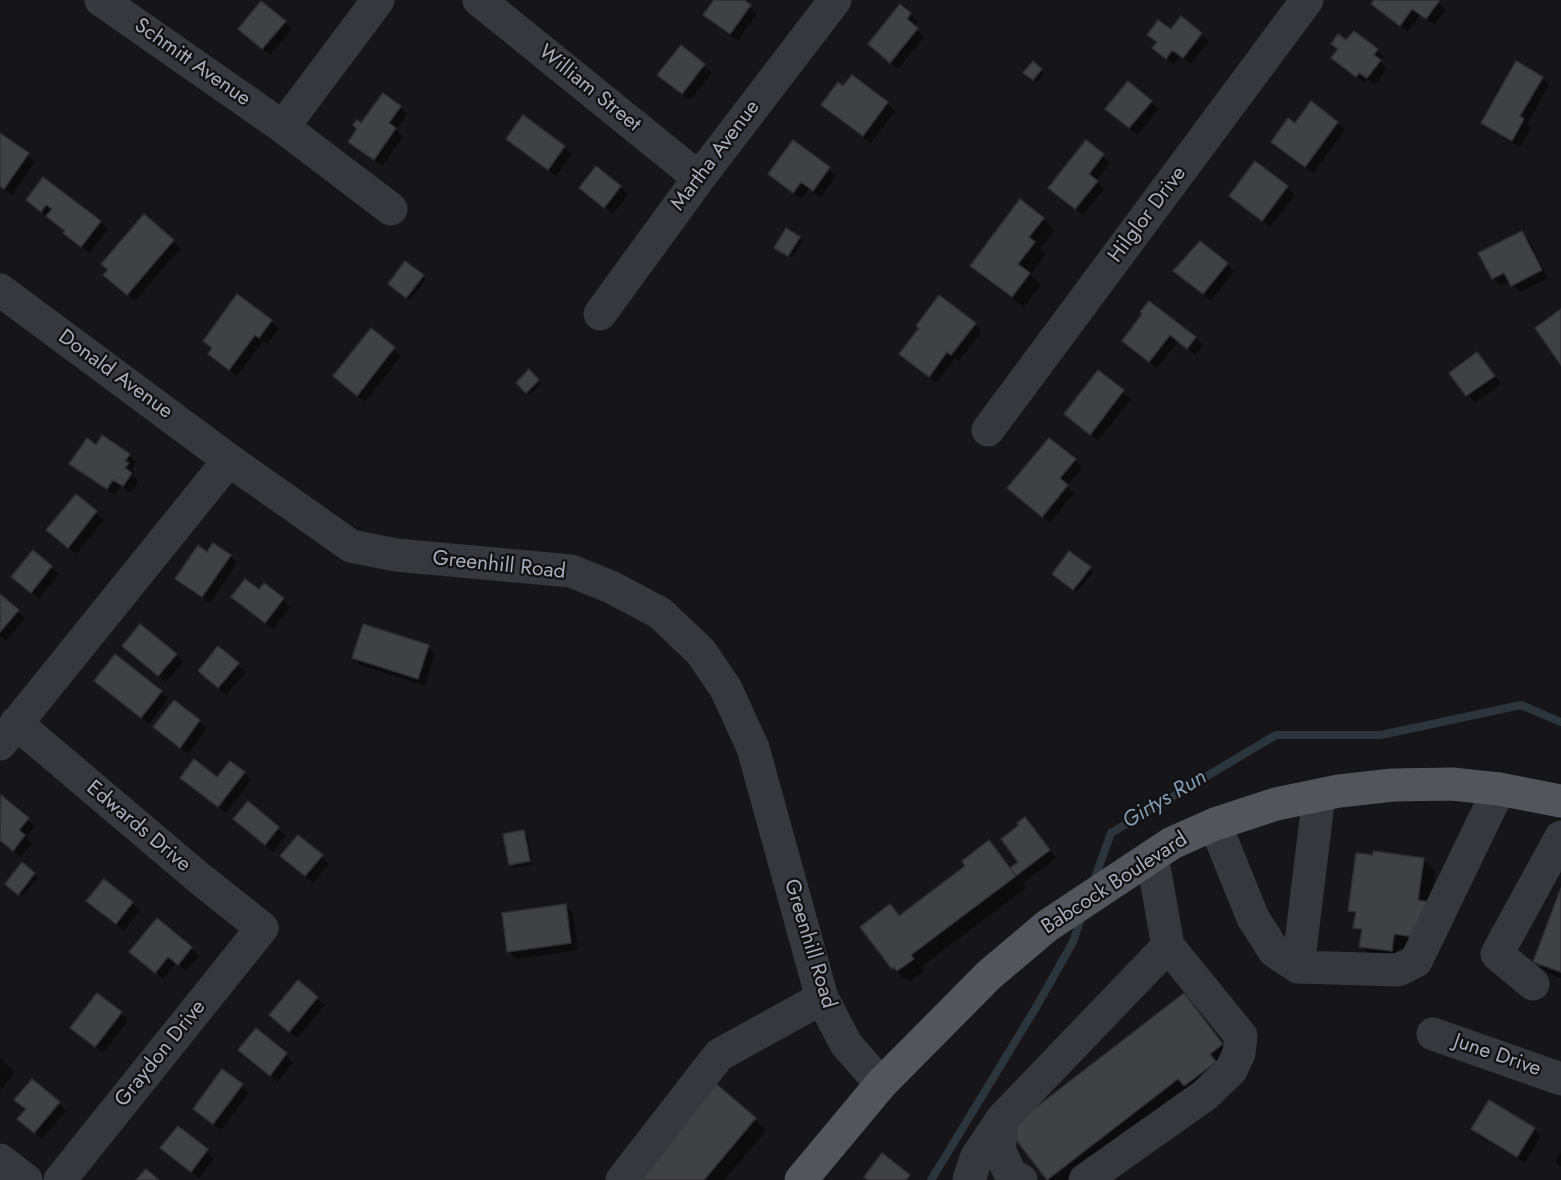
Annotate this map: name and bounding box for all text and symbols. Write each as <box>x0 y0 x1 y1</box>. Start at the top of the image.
street label: Schmitt Avenue <box>129 14 255 112</box>
street label: William Street <box>533 40 645 138</box>
street label: Martha Avenue <box>666 96 766 216</box>
street label: Hilglor Drive <box>1104 162 1192 268</box>
street label: Donald Avenue <box>53 325 177 425</box>
street label: Greenhill Road <box>431 546 567 586</box>
water label: Girtys Run <box>1118 765 1212 835</box>
street label: Edwards Drive <box>81 776 195 878</box>
street label: Babcock Boulevard <box>1037 827 1193 941</box>
street label: Greenhill Road <box>777 876 841 1012</box>
street label: Graydon Drive <box>110 995 212 1113</box>
street label: June Drive <box>1450 1029 1544 1083</box>

